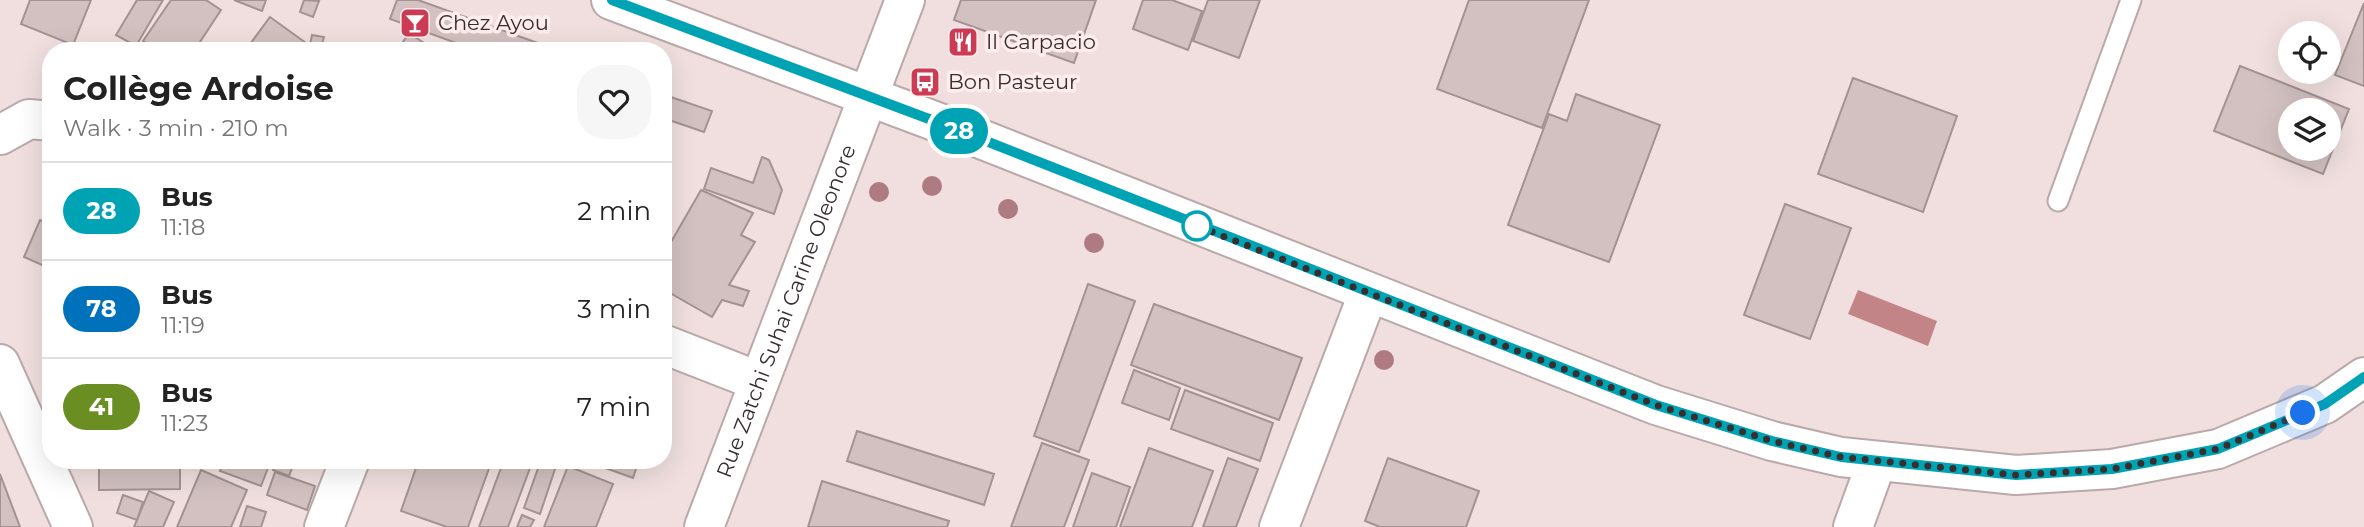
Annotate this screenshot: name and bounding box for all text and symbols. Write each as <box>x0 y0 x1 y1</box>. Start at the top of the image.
bar icon: Chez Ayou <box>398 6 432 40</box>
place label: Chez Ayou <box>438 10 549 35</box>
map controls <box>2278 21 2341 161</box>
button: locate <box>2278 21 2341 84</box>
restaurant icon: Il Carpacio <box>946 25 980 59</box>
place label: Il Carpacio <box>986 29 1096 54</box>
button: heart <box>577 65 651 139</box>
bus stop icon: Bon Pasteur <box>908 65 942 99</box>
text: Collège Ardoise <box>63 68 334 108</box>
place label: Bon Pasteur <box>948 69 1077 94</box>
button: layers <box>2278 98 2341 161</box>
line badge: 28 <box>928 108 990 154</box>
text: Walk · 3 min · 210 m <box>63 114 289 142</box>
text: 28 <box>944 116 974 145</box>
street label: Rue Zatchi Suhai Carine Oleonore <box>711 141 861 481</box>
text: Bus <box>161 181 213 213</box>
text: 2 min <box>577 195 651 227</box>
text: 28 <box>87 196 117 225</box>
unlabelled marker <box>1182 211 1212 241</box>
text: 11:18 <box>161 213 205 241</box>
text: Bus <box>161 279 213 311</box>
text: 3 min <box>577 293 651 325</box>
text: 78 <box>86 294 117 323</box>
text: 11:19 <box>161 311 205 339</box>
text: Bus <box>161 377 213 409</box>
text: 7 min <box>577 391 651 423</box>
text: 41 <box>89 392 114 421</box>
your location <box>2285 395 2320 430</box>
text: 11:23 <box>161 409 209 437</box>

